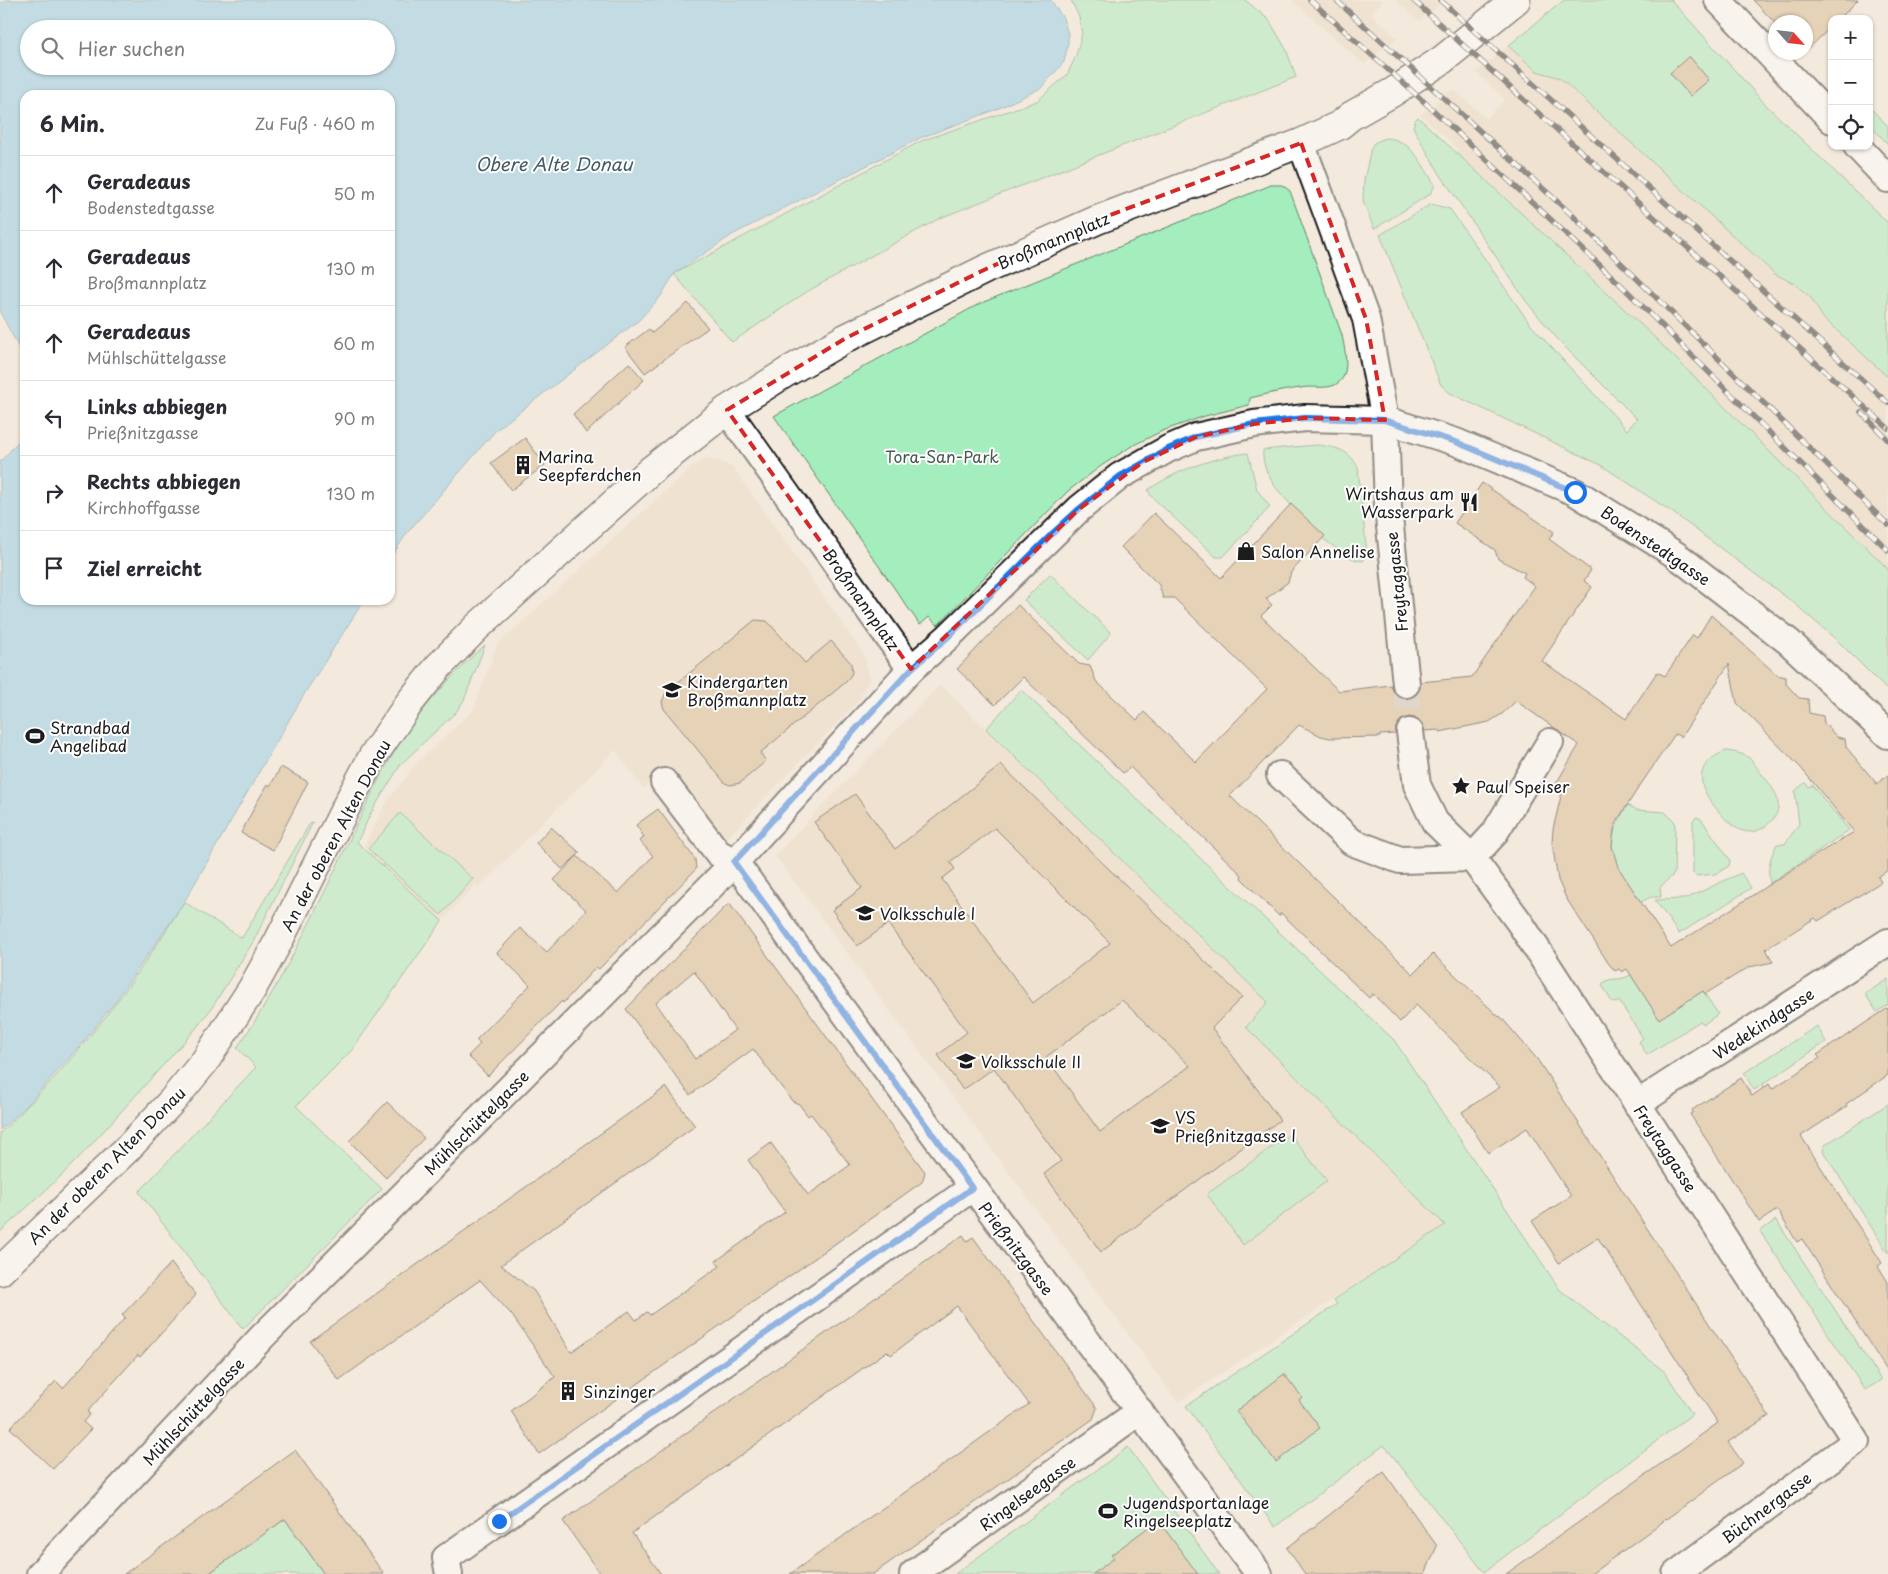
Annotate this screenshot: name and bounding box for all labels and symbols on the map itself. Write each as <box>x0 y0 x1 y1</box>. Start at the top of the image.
north arrow <box>1768 15 1813 60</box>
water label: Obere Alte Donau <box>476 150 634 177</box>
street label: Broßmannplatz <box>993 205 1113 274</box>
place label: Marina Seepferdchen <box>538 444 641 486</box>
park label: Tora-San-Park <box>885 444 999 468</box>
building icon: Marina Seepferdchen <box>512 454 534 476</box>
place label: Wirtshaus am Wasserpark <box>1345 481 1454 523</box>
route start <box>1564 481 1587 504</box>
restaurant icon: Wirtshaus am Wasserpark <box>1458 491 1480 513</box>
street label: Bodenstedtgasse <box>1596 499 1716 591</box>
street label: Freytaggasse <box>1379 531 1413 633</box>
place label: Salon Annelise <box>1261 539 1375 563</box>
shop icon: Salon Annelise <box>1235 540 1257 562</box>
street label: Broßmannplatz <box>818 543 906 655</box>
place label: Kindergarten Broßmannplatz <box>687 669 807 711</box>
school or university icon: Kindergarten Broßmannplatz <box>661 679 683 701</box>
place label: Strandbad Angelibad <box>50 715 130 757</box>
sports icon: Strandbad Angelibad <box>24 725 46 747</box>
street label: An der oberen Alten Donau <box>274 735 396 935</box>
place label: Paul Speiser <box>1476 774 1570 798</box>
place icon: Paul Speiser <box>1450 775 1472 797</box>
place label: Volksschule I <box>880 901 976 925</box>
school or university icon: Volksschule I <box>854 902 876 924</box>
street label: Wedekindgasse <box>1708 981 1818 1065</box>
place label: Volksschule II <box>981 1049 1081 1073</box>
school or university icon: Volksschule II <box>955 1050 977 1072</box>
street label: Mühlschüttelgasse <box>418 1064 534 1180</box>
street label: An der oberen Alten Donau <box>22 1081 190 1249</box>
street label: Freytaggasse <box>1629 1099 1703 1197</box>
place label: VS Prießnitzgasse I <box>1175 1105 1296 1147</box>
school or university icon: VS Prießnitzgasse I <box>1149 1115 1171 1137</box>
street label: Prießnitzgasse <box>974 1196 1060 1300</box>
street label: Mühlschüttelgasse <box>137 1352 249 1470</box>
place label: Sinzinger <box>583 1379 655 1403</box>
building icon: Sinzinger <box>557 1380 579 1402</box>
street label: Ringelseegasse <box>974 1450 1080 1536</box>
street label: Büchnergasse <box>1716 1465 1816 1549</box>
place label: Jugendsportanlage Ringelseeplatz <box>1123 1490 1269 1532</box>
sports icon: Jugendsportanlage Ringelseeplatz <box>1097 1500 1119 1522</box>
route end <box>488 1510 511 1533</box>

